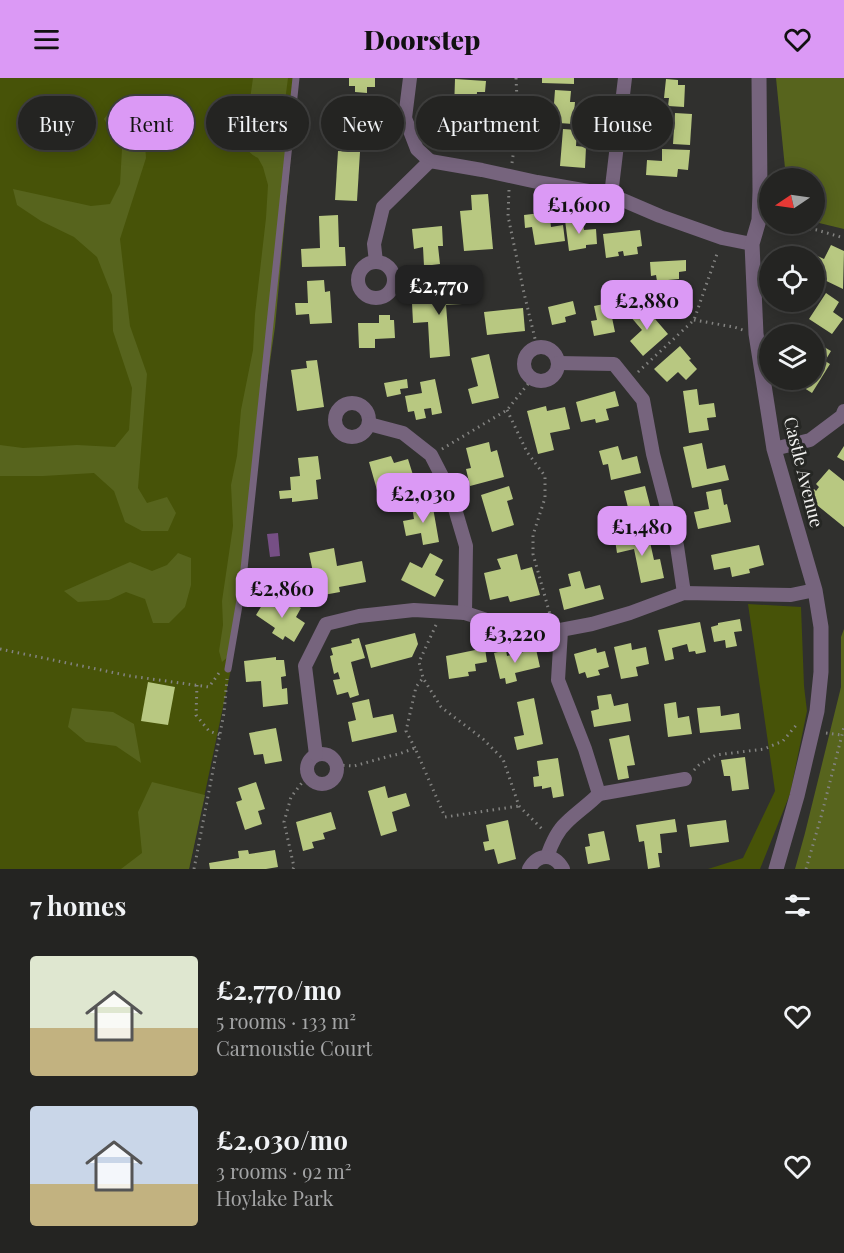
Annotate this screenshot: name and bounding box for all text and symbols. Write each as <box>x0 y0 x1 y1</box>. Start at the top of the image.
text: Doorstep <box>364 21 480 57</box>
icon: menu <box>30 23 63 56</box>
icon: heart <box>781 23 814 56</box>
chip: Buy <box>18 96 96 150</box>
chip: Rent <box>108 96 194 150</box>
chip: Filters <box>206 96 309 150</box>
chip: New <box>321 96 404 150</box>
chip: Apartment <box>416 96 560 150</box>
chip: House <box>572 96 673 150</box>
north arrow <box>759 168 825 234</box>
map controls <box>759 168 825 390</box>
pin: £1,600 <box>530 184 628 235</box>
text: £1,600 <box>547 190 611 217</box>
button: locate <box>759 246 825 312</box>
pin: £2,770 <box>390 265 488 316</box>
text: £2,770 <box>409 271 469 298</box>
pin: £2,880 <box>598 280 696 331</box>
text: £2,880 <box>615 286 679 313</box>
button: layers <box>759 324 825 390</box>
street label: Castle Avenue <box>779 414 829 530</box>
pin: £2,030 <box>374 473 472 524</box>
text: £2,030 <box>391 479 455 506</box>
pin: £1,480 <box>593 506 691 557</box>
text: £1,480 <box>612 512 672 539</box>
pin: £2,860 <box>233 568 331 619</box>
text: £2,860 <box>250 574 314 601</box>
pin: £3,220 <box>466 613 564 664</box>
text: £3,220 <box>484 619 546 646</box>
text: 7 homes <box>30 888 126 923</box>
icon: filters <box>781 889 814 922</box>
text: £2,770/mo <box>216 972 342 1007</box>
icon: home <box>78 980 150 1052</box>
icon: heart <box>781 1000 814 1033</box>
text: 5 rooms · 133 m² <box>216 1007 356 1034</box>
text: Carnoustie Court <box>216 1034 372 1061</box>
text: £2,030/mo <box>216 1122 348 1157</box>
icon: home <box>78 1130 150 1202</box>
icon: heart <box>781 1150 814 1183</box>
text: 3 rooms · 92 m² <box>216 1157 352 1184</box>
text: Hoylake Park <box>216 1184 333 1211</box>

